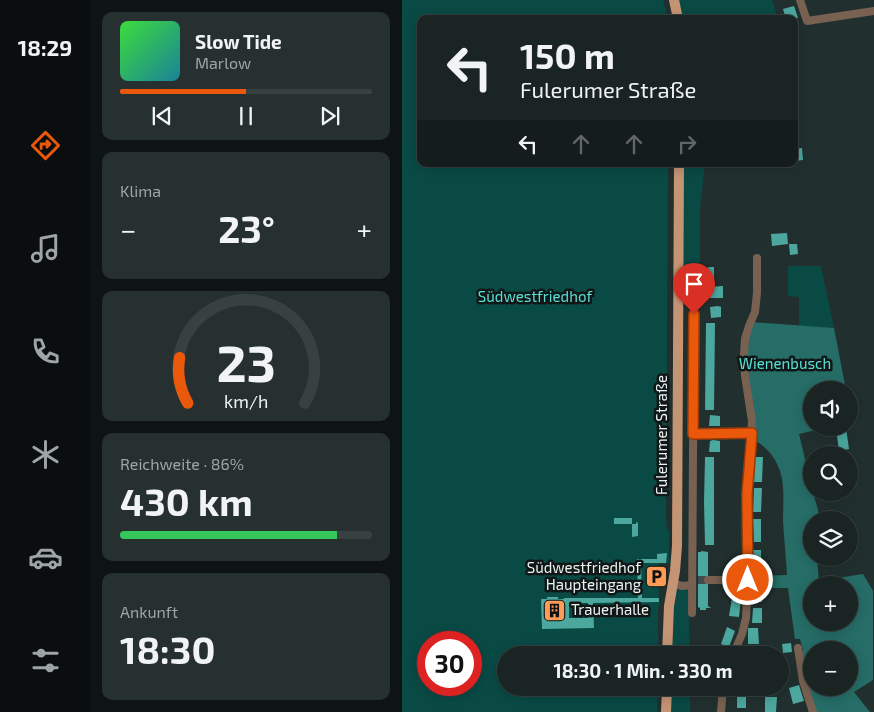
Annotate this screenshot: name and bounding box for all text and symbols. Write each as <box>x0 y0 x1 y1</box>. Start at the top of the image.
text: Slow Tide <box>195 30 282 53</box>
text: 18:29 <box>18 34 72 60</box>
text: 150 m <box>520 34 615 76</box>
icon: left <box>437 35 502 100</box>
text: Marlow <box>195 53 251 72</box>
text: Fulerumer Straße <box>520 76 696 102</box>
icon: previous <box>148 102 176 130</box>
icon: pause <box>232 102 260 130</box>
icon: next <box>316 102 344 130</box>
icon: directions <box>28 128 63 163</box>
icon: left <box>514 130 542 158</box>
icon: ahead <box>567 130 595 158</box>
icon: ahead <box>620 130 648 158</box>
icon: right <box>673 130 701 158</box>
text: Klima <box>120 181 161 200</box>
text: 23° <box>218 205 275 251</box>
text: − <box>120 212 136 246</box>
text: + <box>357 212 372 246</box>
icon: music <box>28 231 63 266</box>
pin <box>673 263 715 314</box>
icon: arrive <box>680 270 708 298</box>
park label: Südwestfriedhof <box>478 287 592 305</box>
text: 23 <box>216 330 276 392</box>
icon: phone <box>28 334 63 369</box>
park label: Wienenbusch <box>739 354 831 372</box>
street label: Fulerumer Straße <box>652 375 670 495</box>
map controls <box>803 381 858 696</box>
button: sound <box>803 381 858 436</box>
text: km/h <box>224 390 268 412</box>
icon: climate <box>28 437 63 472</box>
button: search <box>803 446 858 501</box>
text: Reichweite · 86% <box>120 454 244 473</box>
text: 430 km <box>120 478 253 524</box>
button: layers <box>803 511 858 566</box>
icon: car <box>28 540 63 575</box>
position arrow <box>721 553 773 605</box>
place label: Südwestfriedhof Haupteingang <box>527 558 642 593</box>
parking icon: Südwestfriedhof Haupteingang <box>645 565 669 589</box>
button: + <box>803 576 858 631</box>
building icon: Trauerhalle <box>543 598 567 622</box>
place label: Trauerhalle <box>571 600 649 618</box>
text: Ankunft <box>120 602 178 621</box>
text: 18:30 <box>120 626 215 672</box>
speed limit sign: 30 <box>417 631 482 696</box>
button: − <box>803 641 858 696</box>
icon: filters <box>28 643 63 678</box>
text: 18:30 · 1 Min. · 330 m <box>553 659 733 682</box>

